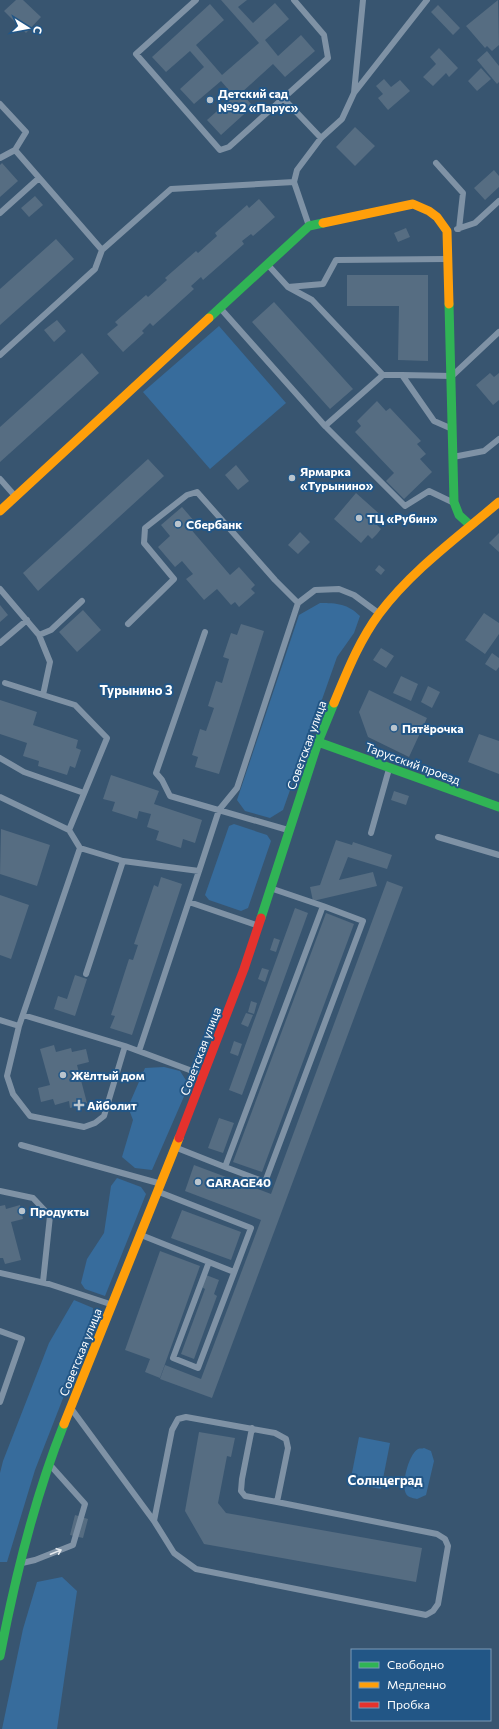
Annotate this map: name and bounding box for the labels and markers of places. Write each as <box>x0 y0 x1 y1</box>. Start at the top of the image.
place label: Детский сад №92 «Парус» <box>218 86 299 114</box>
marker: Детский сад №92 «Парус» <box>205 95 215 105</box>
place label: Ярмарка «Турынино» <box>300 464 373 492</box>
marker: Ярмарка «Турынино» <box>287 473 297 483</box>
place label: ТЦ «Рубин» <box>367 511 438 525</box>
marker: ТЦ «Рубин» <box>354 513 364 523</box>
place label: Сбербанк <box>186 517 242 531</box>
marker: Сбербанк <box>173 519 183 529</box>
place label: Пятёрочка <box>402 721 464 735</box>
marker: Пятёрочка <box>389 723 399 733</box>
place label: Жёлтый дом <box>71 1068 145 1082</box>
marker: Жёлтый дом <box>58 1070 68 1080</box>
place label: Айболит <box>87 1098 137 1112</box>
marker: Айболит <box>74 1100 84 1110</box>
place label: GARAGE40 <box>206 1175 271 1189</box>
marker: GARAGE40 <box>193 1177 203 1187</box>
place label: Продукты <box>30 1204 89 1218</box>
marker: Продукты <box>17 1206 27 1216</box>

